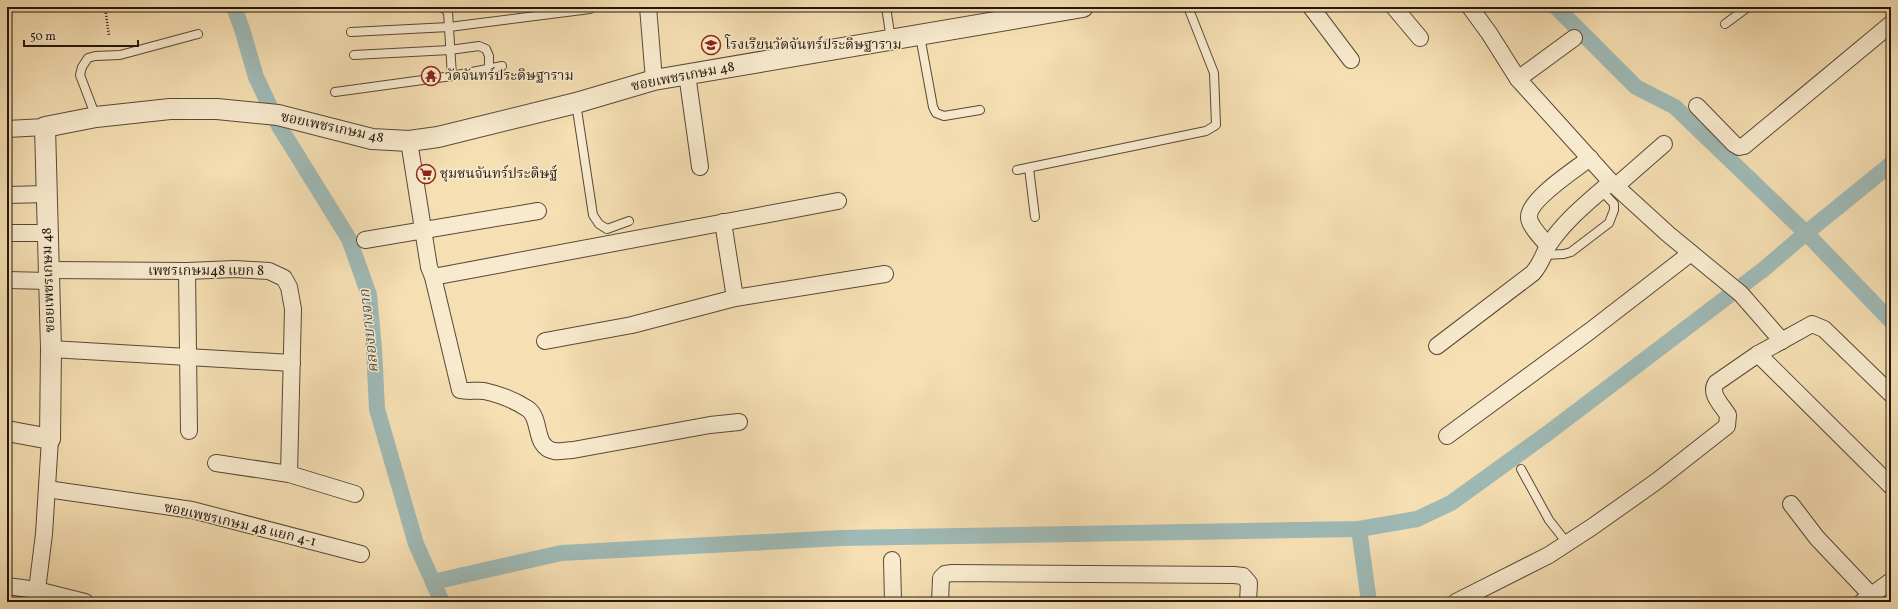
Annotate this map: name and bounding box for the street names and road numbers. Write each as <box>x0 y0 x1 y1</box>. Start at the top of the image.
street label: ซอยเพชรเกษม 48 <box>630 58 736 96</box>
street label: ซอยเพชรเกษม 48 <box>279 108 385 148</box>
street label: ซอยเพชรเกษม 48 <box>38 227 60 333</box>
street label: เพชรเกษม48 แยก 8 <box>148 262 264 281</box>
street label: ซอยเพชรเกษม 48 แยก 4-1 <box>162 498 318 552</box>

